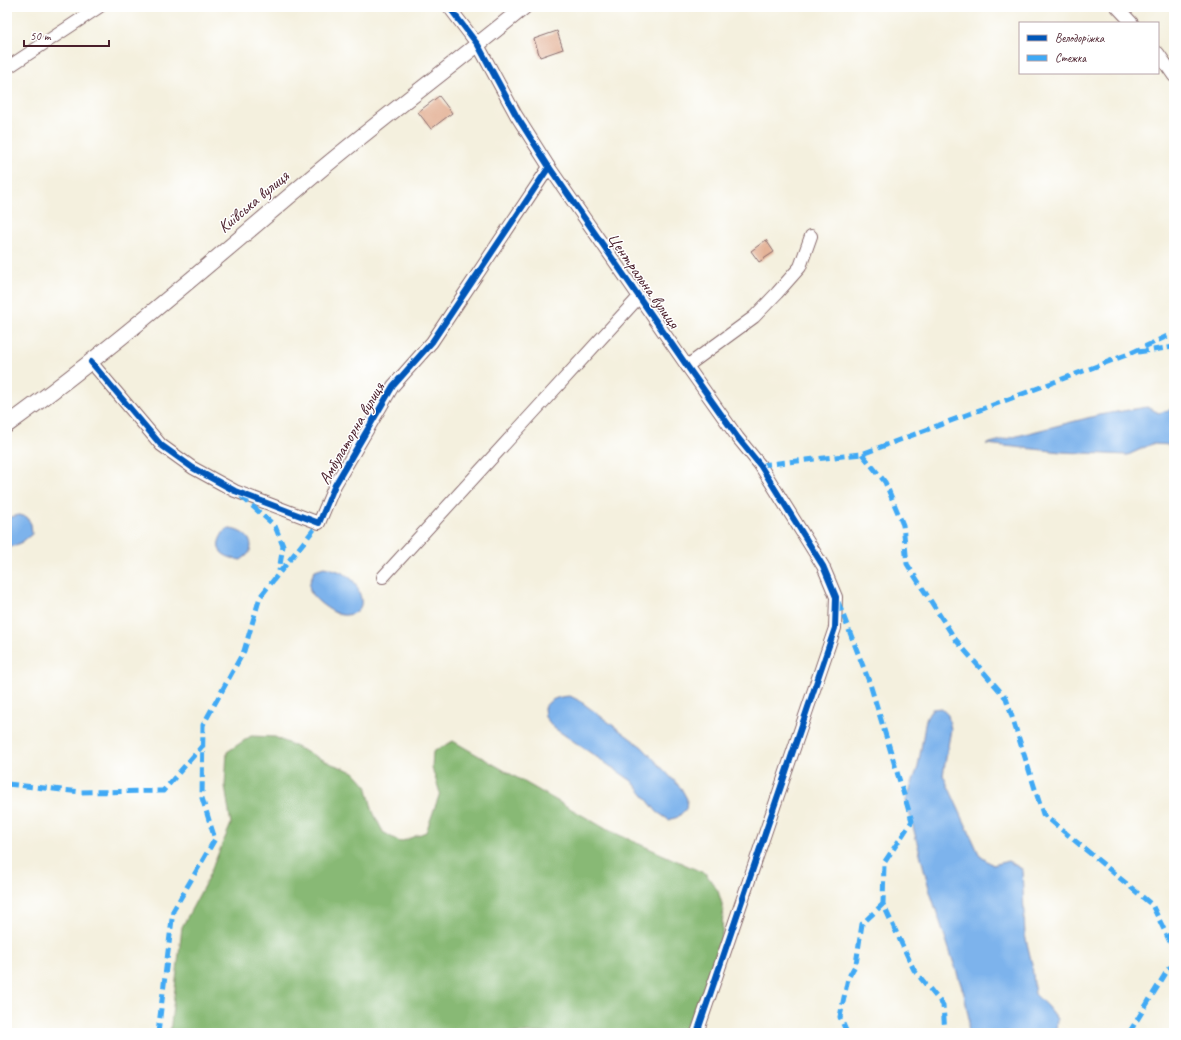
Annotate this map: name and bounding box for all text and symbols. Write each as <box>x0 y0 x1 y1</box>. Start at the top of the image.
scale bar <box>24 22 109 48</box>
legend <box>1019 22 1159 74</box>
text: 50 m <box>30 28 52 44</box>
text: Велодоріжка <box>1055 30 1105 46</box>
text: Стежка <box>1055 50 1087 66</box>
street label: Київська вулиця <box>213 165 294 237</box>
street label: Центральна вулиця <box>603 228 685 333</box>
street label: Амбулаторна вулиця <box>314 378 390 488</box>

